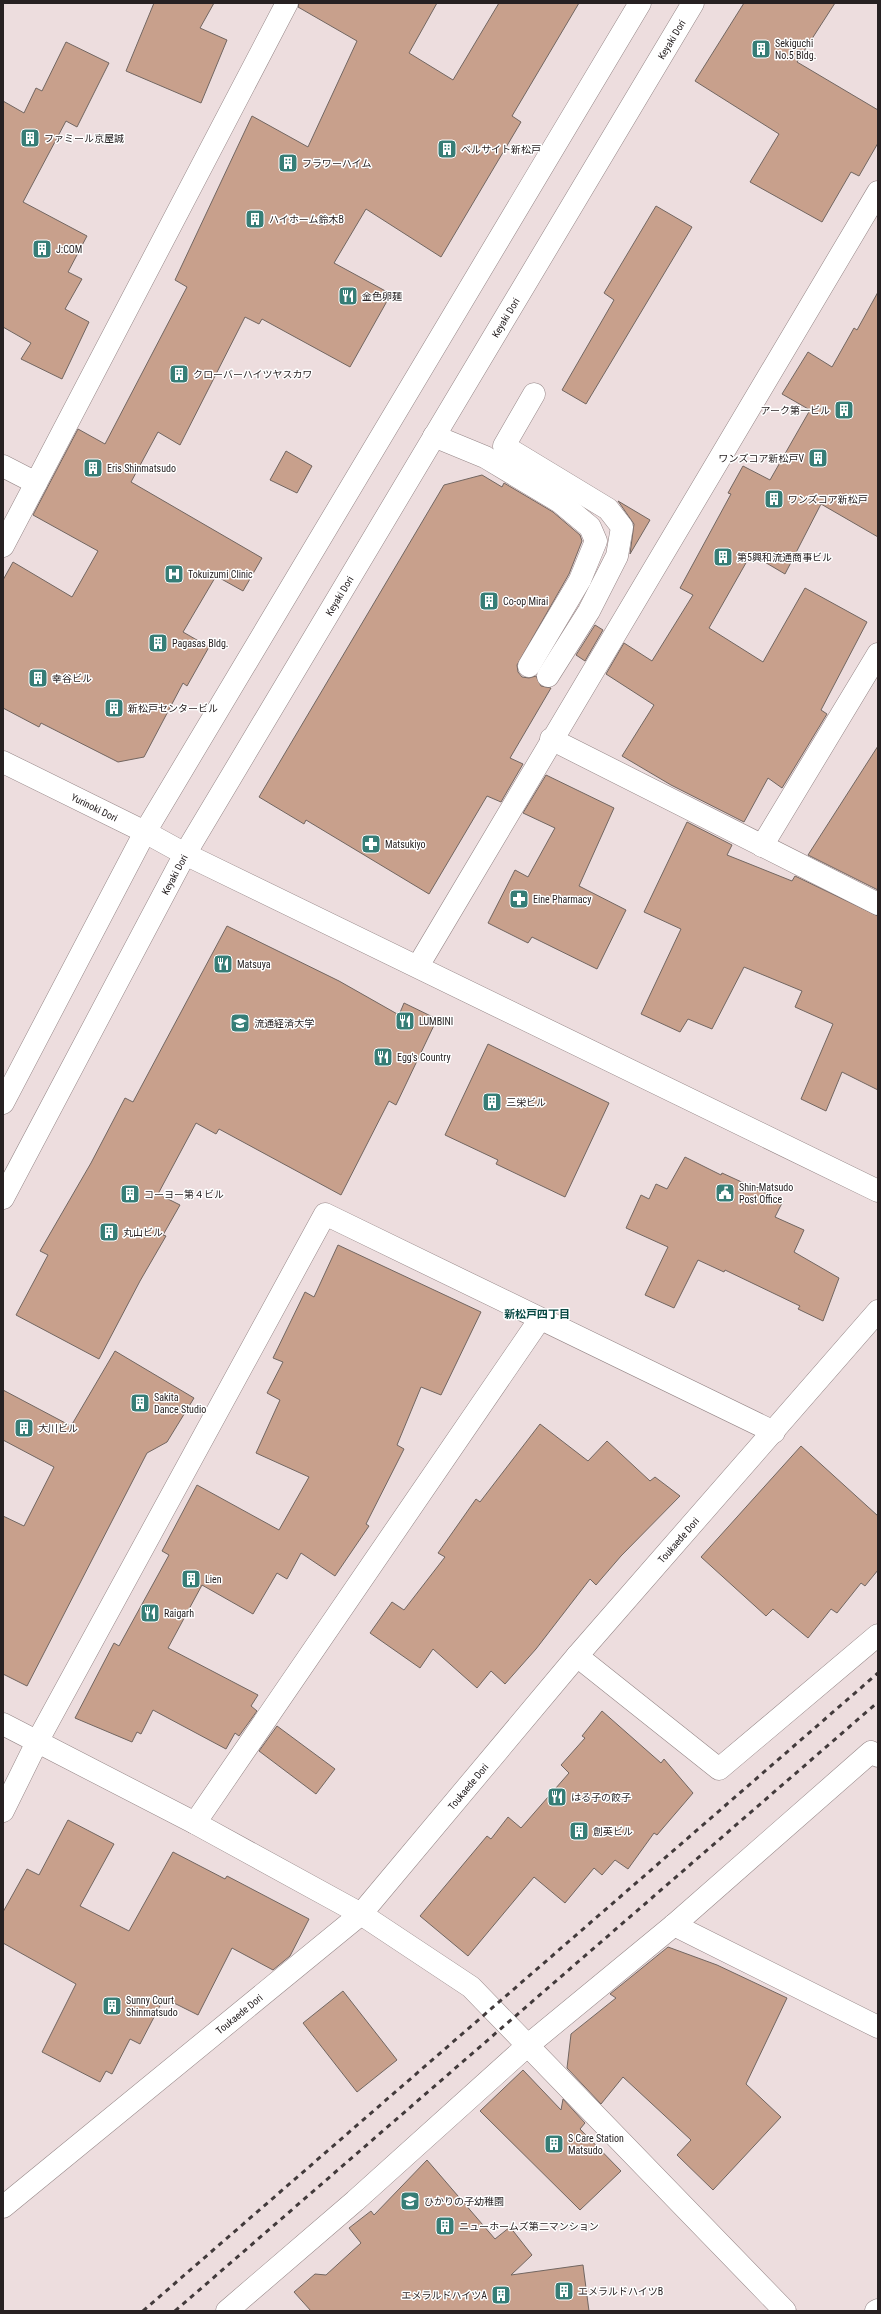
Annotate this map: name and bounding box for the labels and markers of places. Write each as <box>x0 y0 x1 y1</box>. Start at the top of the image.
building icon: Sekiguchi No.5 Bldg. <box>750 38 772 60</box>
place label: Sekiguchi No.5 Bldg. <box>775 38 816 61</box>
building icon: ファミール京屋誠 <box>19 127 41 149</box>
place label: ファミール京屋誠 <box>44 133 124 144</box>
building icon: ベルサイト新松戸 <box>436 138 458 160</box>
place label: ベルサイト新松戸 <box>461 144 541 155</box>
building icon: フラワーハイム <box>277 152 299 174</box>
place label: フラワーハイム <box>302 158 371 169</box>
building icon: ハイホーム鈴木B <box>244 208 266 230</box>
place label: ハイホーム鈴木B <box>269 214 344 225</box>
building icon: J:COM <box>31 238 53 260</box>
place label: J:COM <box>56 244 82 255</box>
restaurant icon: 金色卵麺 <box>337 285 359 307</box>
place label: 金色卵麺 <box>362 291 402 302</box>
building icon: クローバーハイツヤスカワ <box>168 363 190 385</box>
place label: クローバーハイツヤスカワ <box>193 369 313 380</box>
building icon: アーク第一ビル <box>833 399 855 421</box>
place label: アーク第一ビル <box>761 405 830 416</box>
building icon: ワンズコア新松戸V <box>807 447 829 469</box>
place label: ワンズコア新松戸V <box>719 453 804 464</box>
building icon: Eris Shinmatsudo <box>82 457 104 479</box>
place label: Eris Shinmatsudo <box>107 463 176 474</box>
building icon: ワンズコア新松戸 <box>763 488 785 510</box>
place label: ワンズコア新松戸 <box>788 494 868 505</box>
building icon: 第5興和流通商事ビル <box>712 546 734 568</box>
place label: 第5興和流通商事ビル <box>737 552 832 563</box>
hospital icon: Tokuizumi Clinic <box>163 563 185 585</box>
place label: Tokuizumi Clinic <box>188 569 253 580</box>
building icon: Co-op Mirai <box>478 590 500 612</box>
place label: Co-op Mirai <box>503 596 548 607</box>
building icon: Pagasas Bldg. <box>147 632 169 654</box>
place label: Pagasas Bldg. <box>172 638 229 649</box>
building icon: 幸谷ビル <box>27 667 49 689</box>
place label: 幸谷ビル <box>52 673 92 684</box>
building icon: 新松戸センタービル <box>103 697 125 719</box>
place label: 新松戸センタービル <box>128 703 218 714</box>
pharmacy icon: Matsukiyo <box>360 833 382 855</box>
place label: Matsukiyo <box>385 839 426 850</box>
pharmacy icon: Eine Pharmacy <box>508 888 530 910</box>
place label: Eine Pharmacy <box>533 894 591 905</box>
restaurant icon: Matsuya <box>212 953 234 975</box>
place label: Matsuya <box>237 959 271 970</box>
restaurant icon: LUMBINI <box>394 1010 416 1032</box>
school or university icon: 流通経済大学 <box>229 1012 251 1034</box>
place label: LUMBINI <box>419 1016 453 1027</box>
place label: 流通経済大学 <box>254 1018 314 1029</box>
restaurant icon: Egg's Country <box>372 1046 394 1068</box>
place label: Egg's Country <box>397 1052 451 1063</box>
building icon: 三栄ビル <box>481 1091 503 1113</box>
place label: 三栄ビル <box>506 1097 546 1108</box>
public building icon: Shin-Matsudo Post Office <box>714 1182 736 1204</box>
place label: Shin-Matsudo Post Office <box>739 1182 793 1205</box>
building icon: コーヨー第４ビル <box>119 1183 141 1205</box>
place label: コーヨー第４ビル <box>144 1189 224 1200</box>
building icon: 丸山ビル <box>98 1221 120 1243</box>
place label: 丸山ビル <box>123 1227 163 1238</box>
building icon: Sakita Dance Studio <box>129 1392 151 1414</box>
place label: Sakita Dance Studio <box>154 1392 206 1415</box>
building icon: 大川ビル <box>13 1417 35 1439</box>
place label: 大川ビル <box>38 1423 78 1434</box>
building icon: Lien <box>180 1568 202 1590</box>
place label: Lien <box>205 1574 222 1585</box>
restaurant icon: Raigarh <box>139 1602 161 1624</box>
place label: Raigarh <box>164 1608 194 1619</box>
restaurant icon: はる子の餃子 <box>546 1786 568 1808</box>
place label: はる子の餃子 <box>571 1792 631 1803</box>
building icon: 創英ビル <box>568 1820 590 1842</box>
place label: 創英ビル <box>593 1826 633 1837</box>
building icon: Sunny Court Shinmatsudo <box>101 1995 123 2017</box>
place label: Sunny Court Shinmatsudo <box>126 1995 178 2018</box>
building icon: S Care Station Matsudo <box>543 2133 565 2155</box>
place label: S Care Station Matsudo <box>568 2133 624 2156</box>
school or university icon: ひかりの子幼稚園 <box>399 2190 421 2212</box>
place label: ひかりの子幼稚園 <box>424 2196 504 2207</box>
building icon: ニューホームズ第二マンション <box>434 2215 456 2237</box>
place label: ニューホームズ第二マンション <box>459 2221 599 2232</box>
building icon: エメラルドハイツB <box>553 2280 575 2302</box>
building icon: エメラルドハイツA <box>490 2284 512 2306</box>
place label: エメラルドハイツB <box>578 2286 663 2297</box>
place label: エメラルドハイツA <box>401 2290 487 2301</box>

